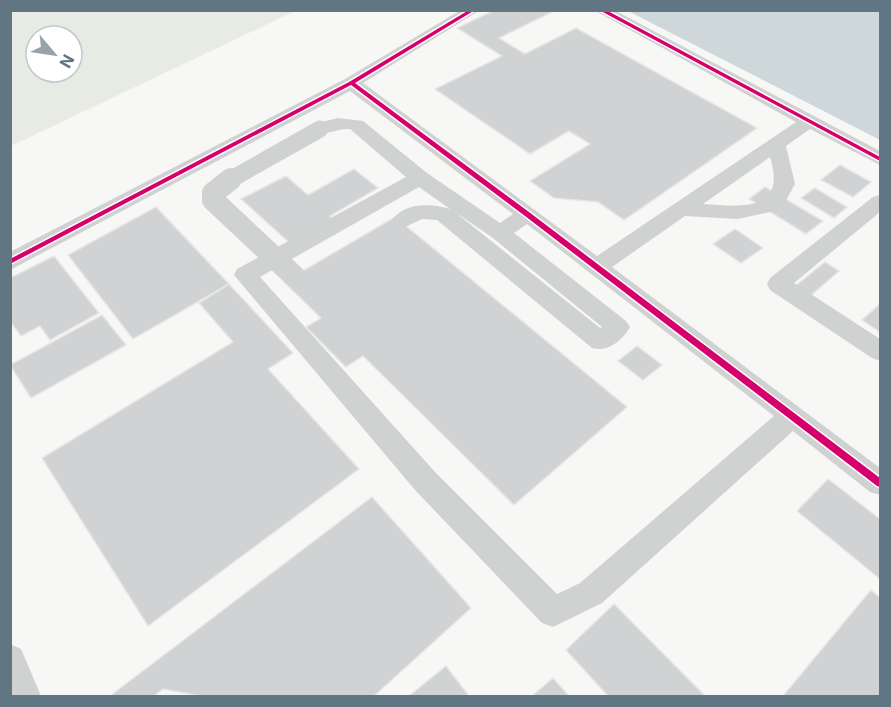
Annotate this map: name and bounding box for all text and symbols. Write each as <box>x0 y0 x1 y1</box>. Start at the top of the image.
north arrow <box>24 24 84 84</box>
text: N <box>55 51 79 71</box>

